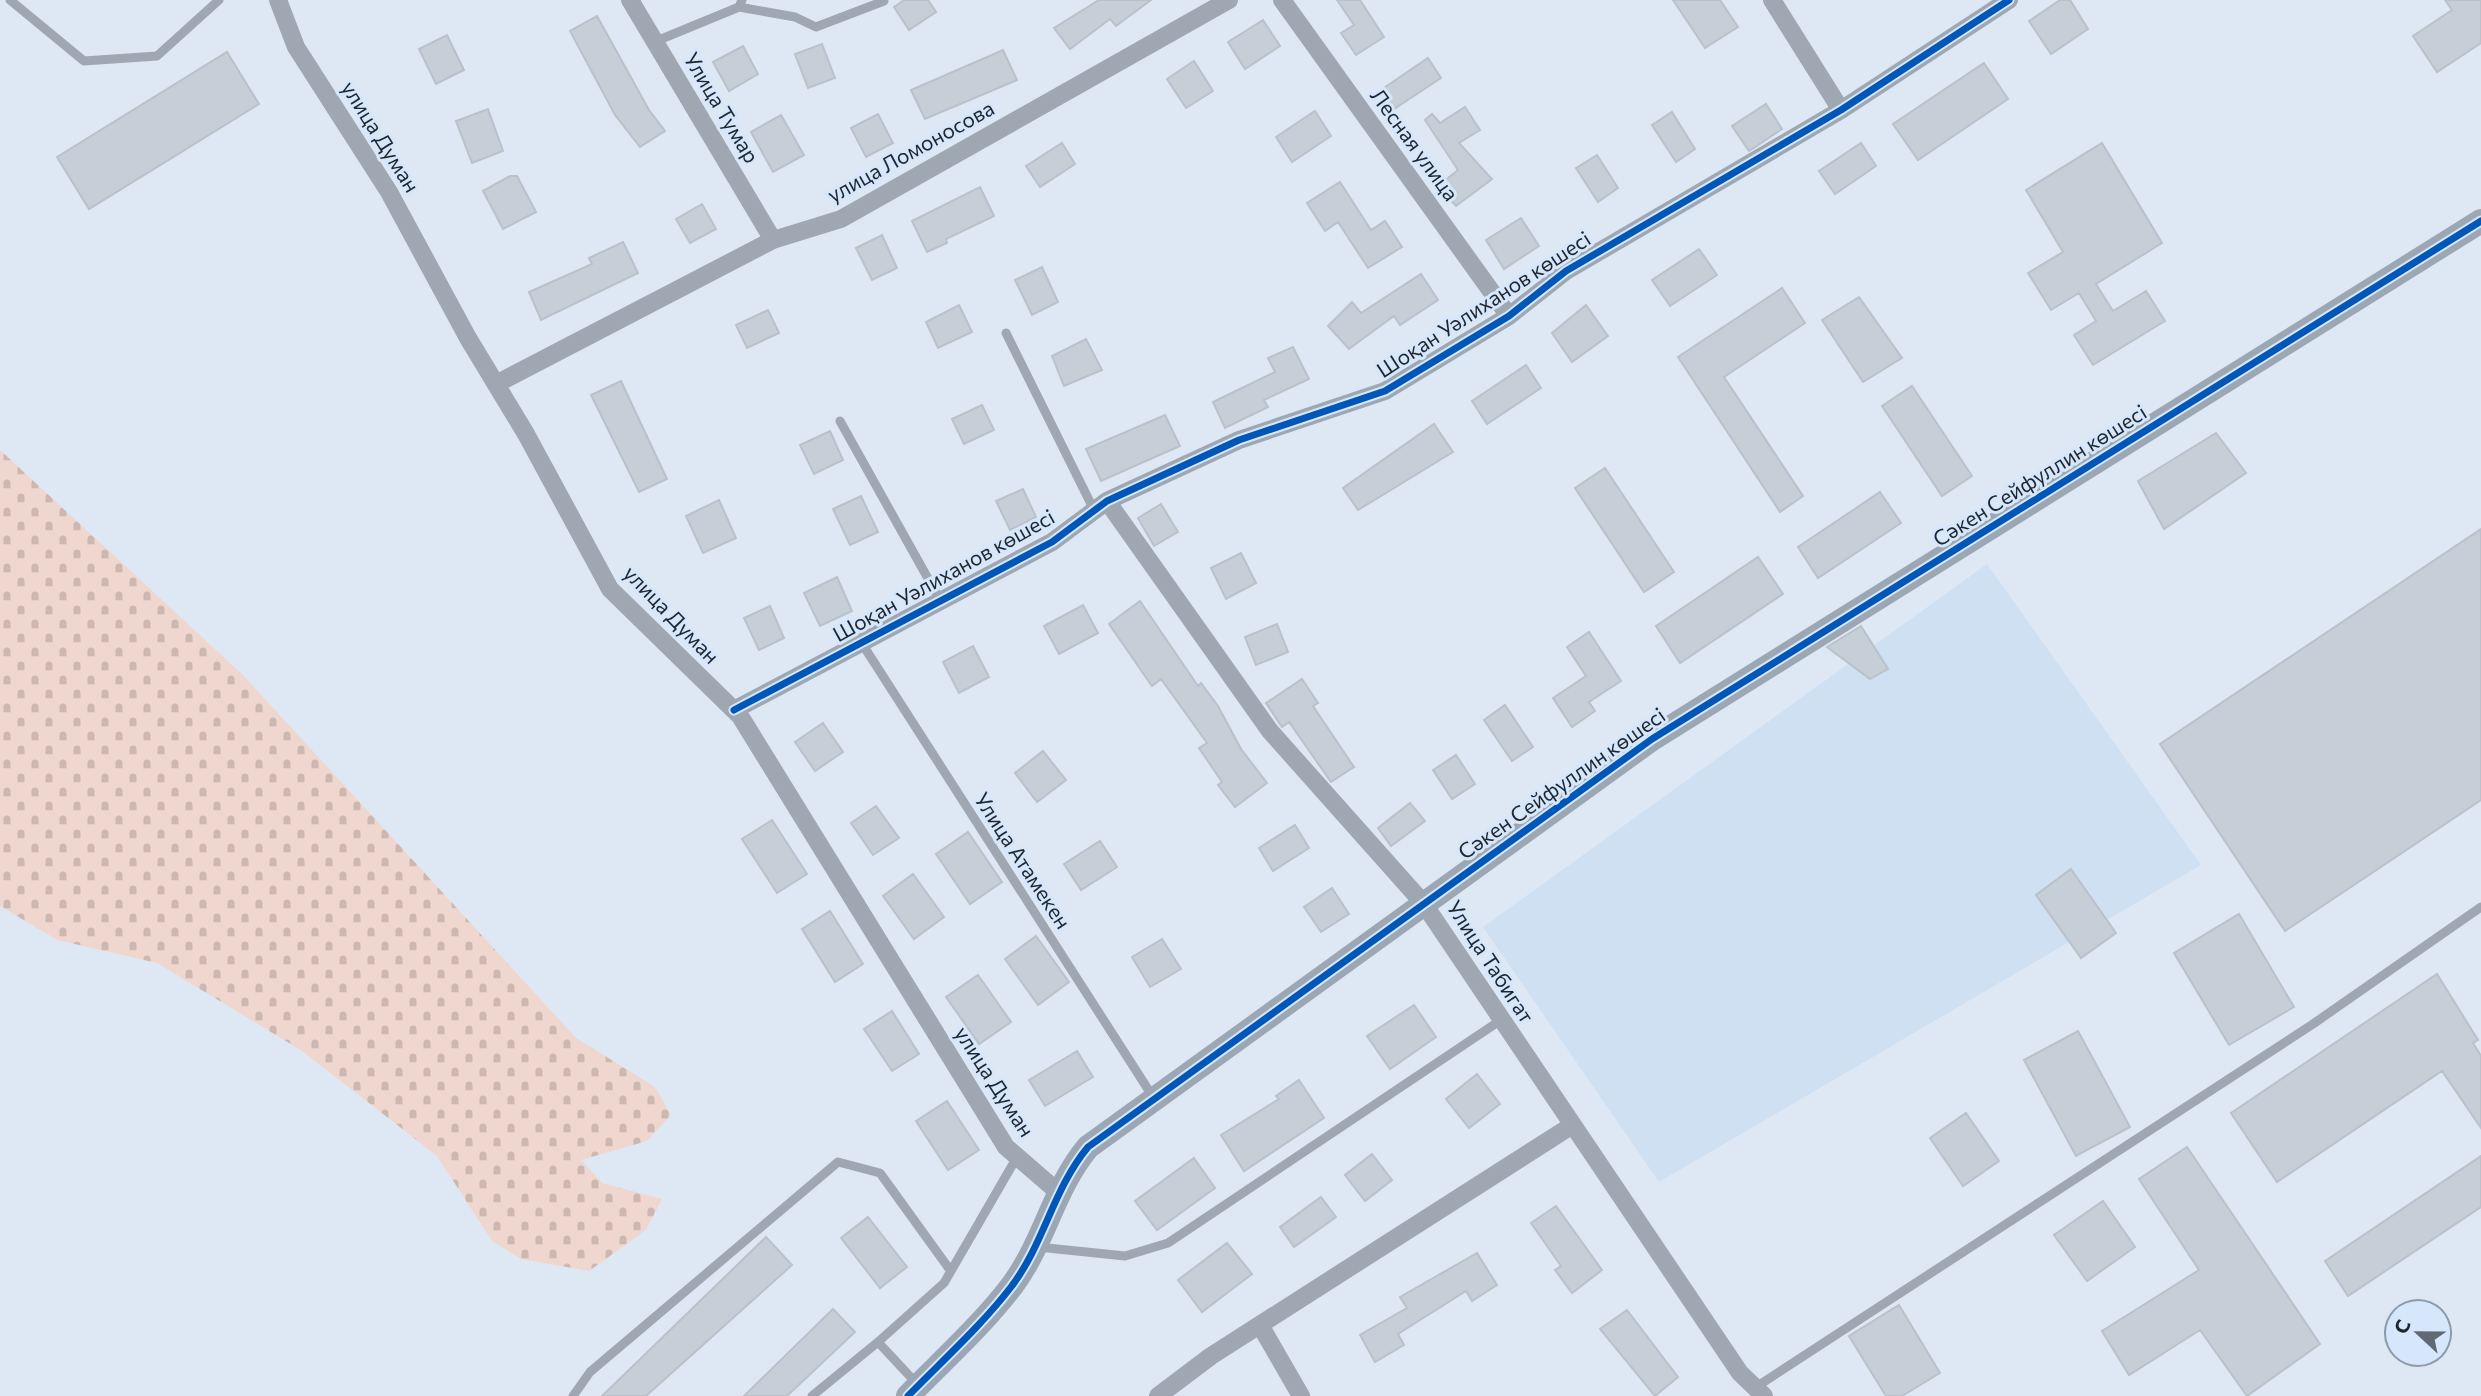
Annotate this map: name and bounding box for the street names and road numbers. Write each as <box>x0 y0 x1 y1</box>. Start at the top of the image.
street label: Улица Тумар <box>680 47 765 167</box>
street label: улица Думан <box>337 76 425 196</box>
street label: Лесная улица <box>1366 83 1464 205</box>
street label: улица Ломоносова <box>823 95 998 207</box>
street label: Шоқан Уәлиханов көшесі <box>1372 225 1595 382</box>
street label: Сәкен Сейфуллин көшесі <box>1928 399 2151 551</box>
street label: Шоқан Уәлиханов көшесі <box>828 503 1059 646</box>
street label: улица Думан <box>619 560 725 668</box>
street label: Сәкен Сейфуллин көшесі <box>1453 702 1670 864</box>
street label: Улица Атамекен <box>970 787 1077 933</box>
street label: Улица Табигат <box>1442 895 1540 1027</box>
street label: улица Думан <box>950 1021 1040 1141</box>

